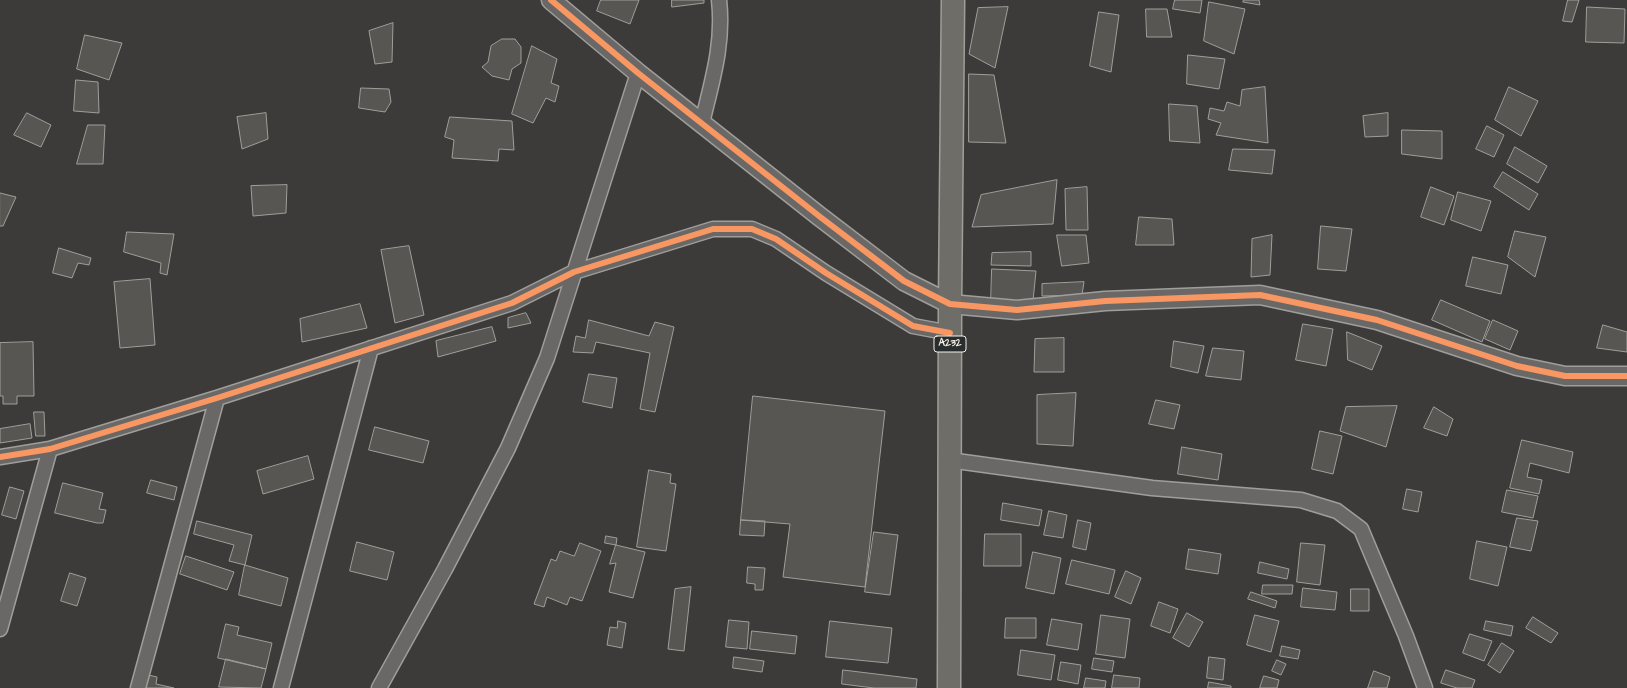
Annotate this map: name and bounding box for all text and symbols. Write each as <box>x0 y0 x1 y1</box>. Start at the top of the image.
road number: A232 <box>934 336 966 352</box>

